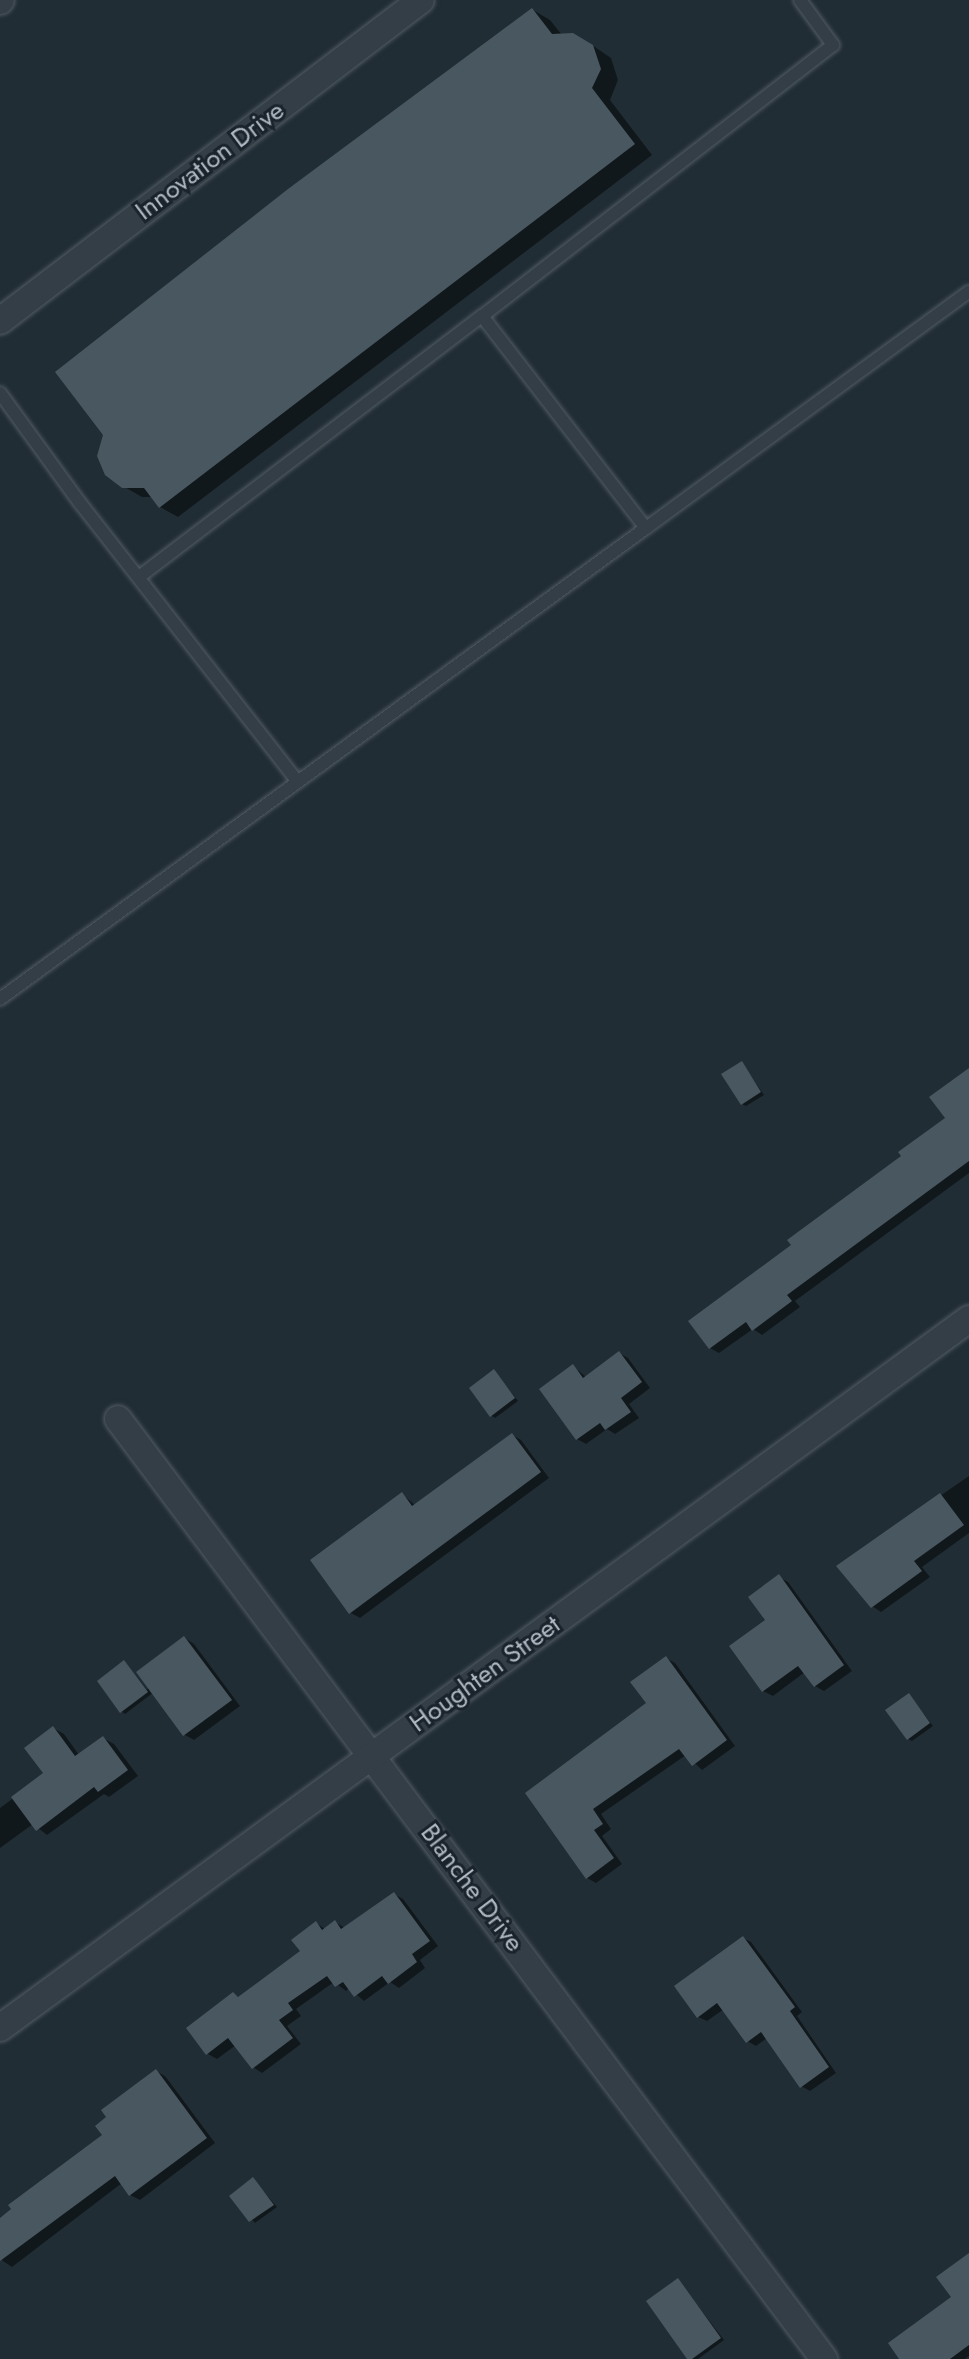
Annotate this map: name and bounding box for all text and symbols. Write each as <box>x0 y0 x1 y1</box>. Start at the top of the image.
street label: Innovation Drive <box>130 95 290 227</box>
street label: Houghten Street <box>404 1609 566 1739</box>
street label: Blanche Drive <box>414 1818 530 1958</box>

